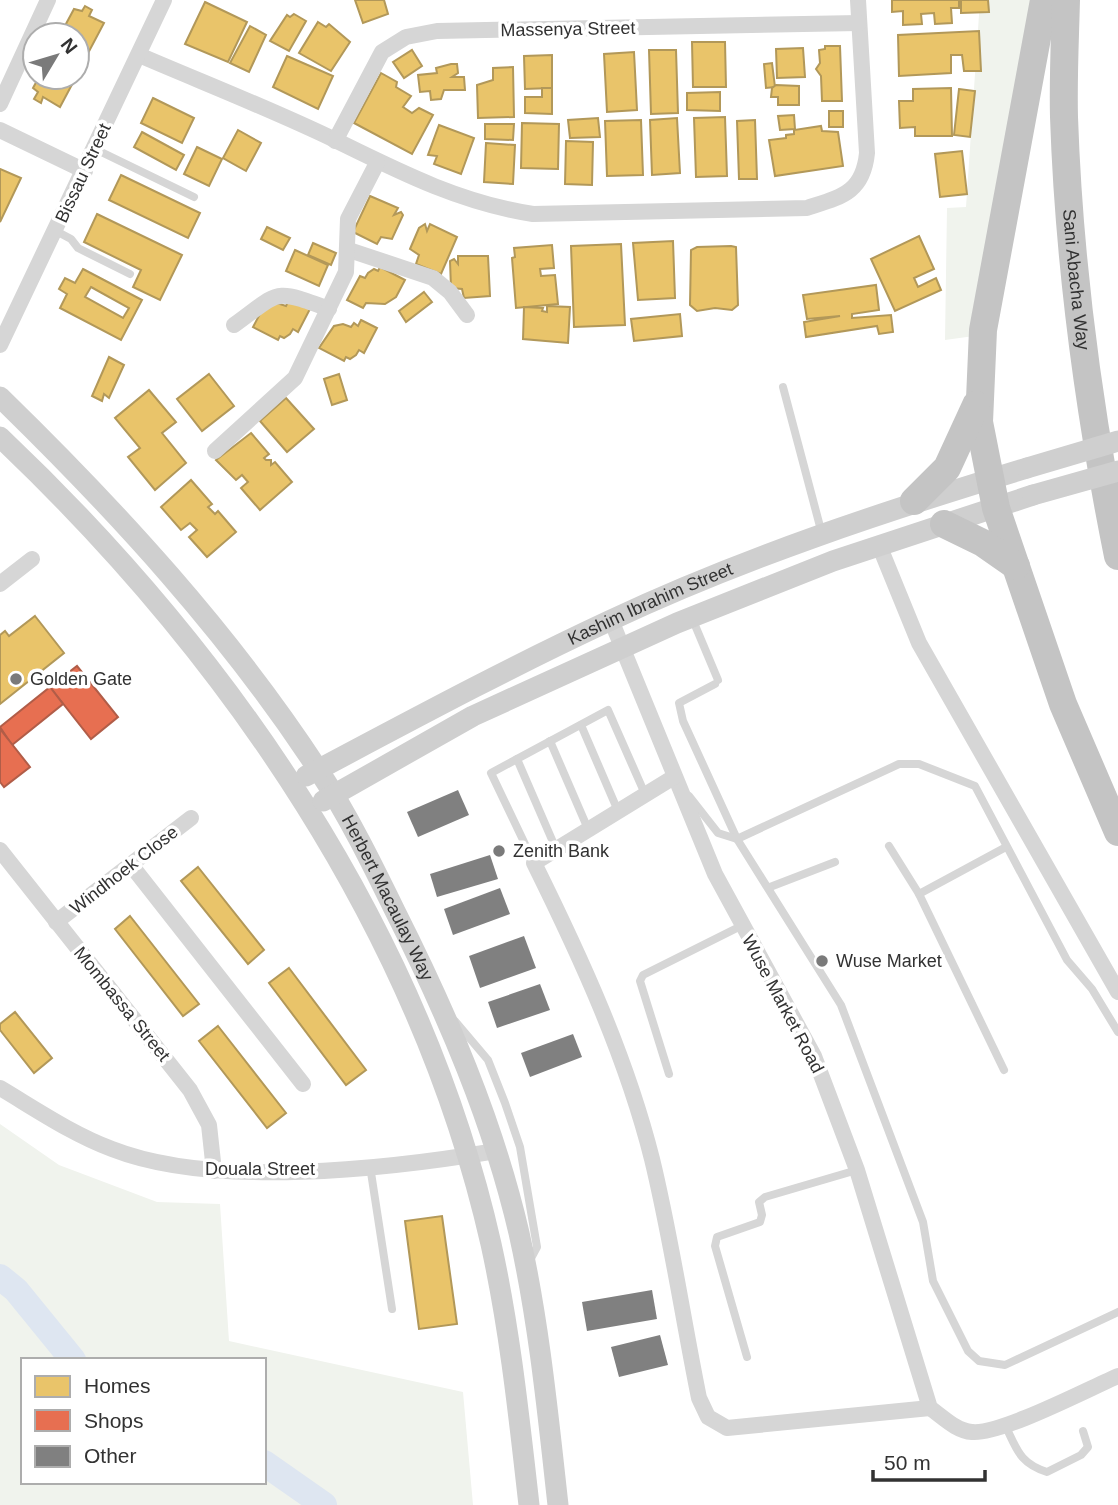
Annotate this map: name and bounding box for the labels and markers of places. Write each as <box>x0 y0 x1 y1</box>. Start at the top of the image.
place label: Golden Gate <box>30 669 132 689</box>
marker: Golden Gate <box>8 671 24 687</box>
place label: Zenith Bank <box>513 841 610 861</box>
marker: Zenith Bank <box>491 843 507 859</box>
place label: Wuse Market <box>836 951 942 971</box>
marker: Wuse Market <box>814 953 830 969</box>

